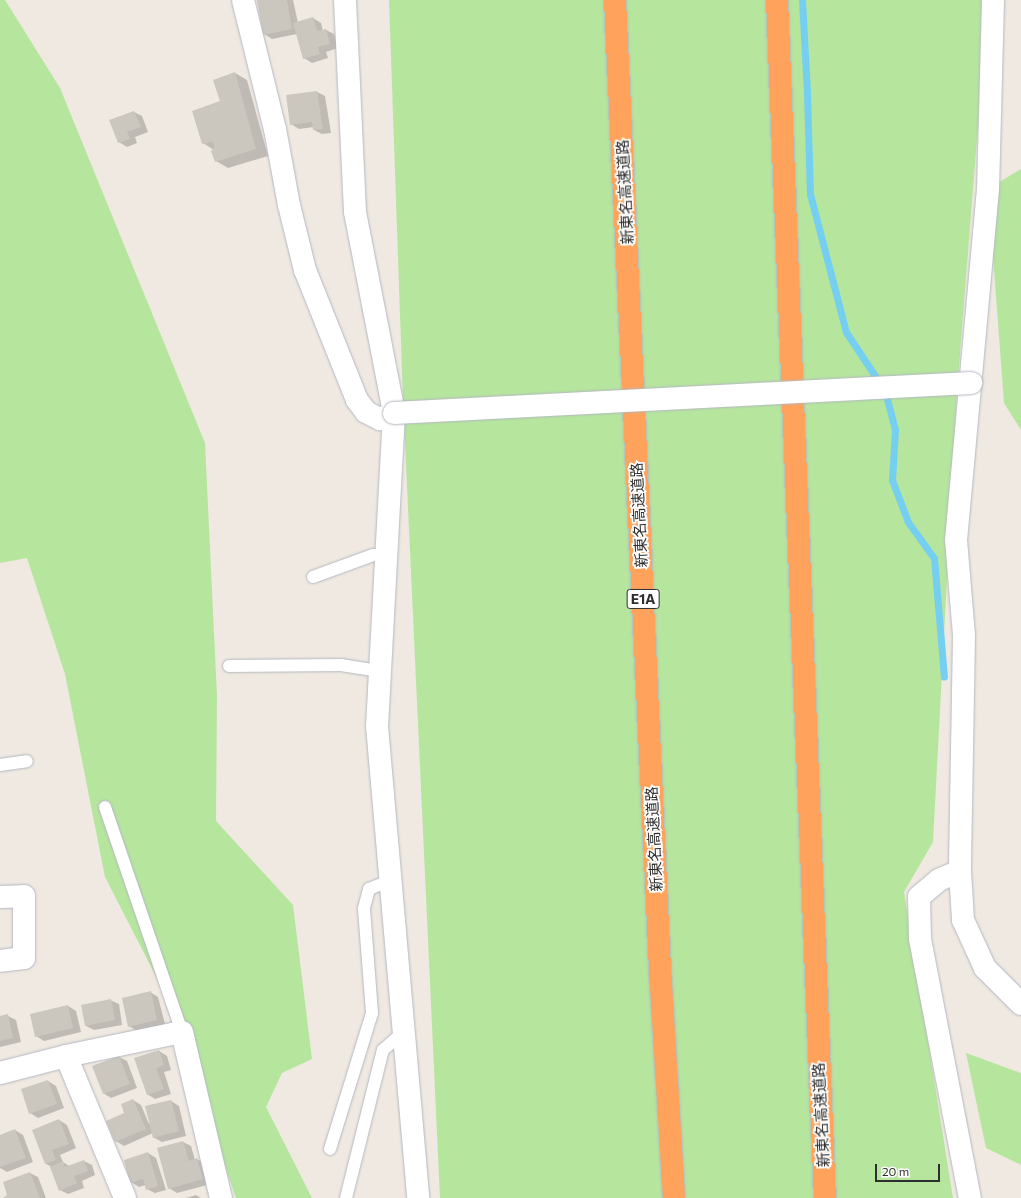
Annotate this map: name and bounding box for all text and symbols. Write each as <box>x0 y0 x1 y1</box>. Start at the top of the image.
street label: 新東名高速道路 <box>613 139 637 245</box>
street label: 新東名高速道路 <box>627 462 651 568</box>
road number: E1A <box>626 587 660 611</box>
street label: 新東名高速道路 <box>642 786 666 892</box>
street label: 新東名高速道路 <box>809 1062 833 1168</box>
scale bar <box>877 1156 942 1182</box>
text: 20 m <box>882 1164 909 1178</box>

